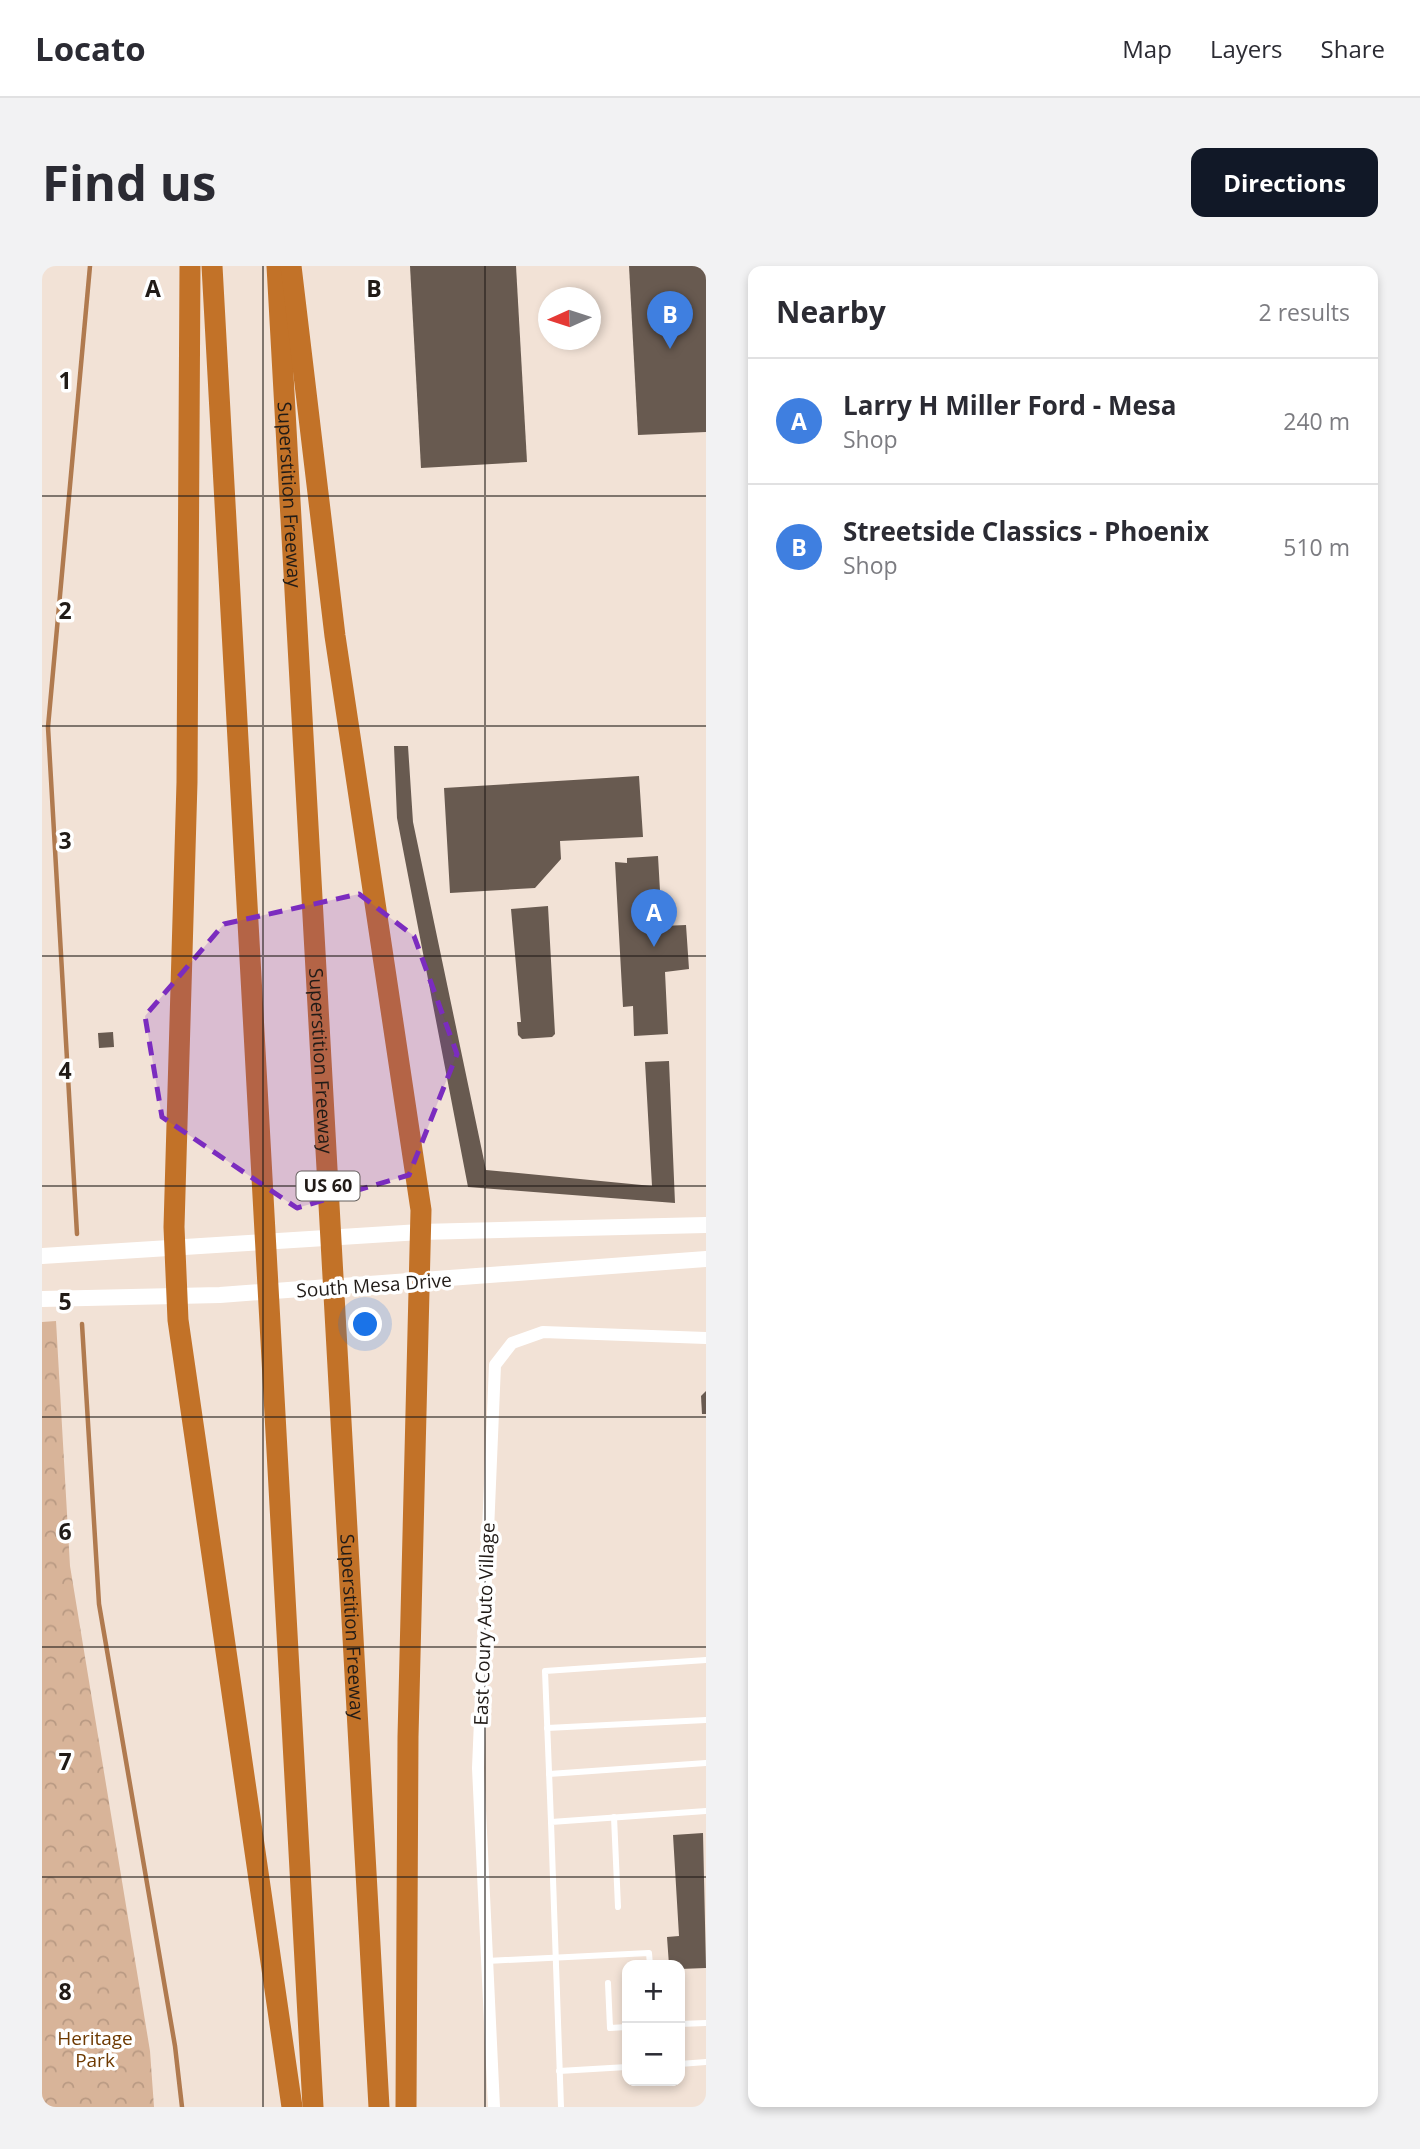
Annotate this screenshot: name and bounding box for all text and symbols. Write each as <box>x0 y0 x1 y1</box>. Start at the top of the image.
text: Locato <box>35 26 146 71</box>
text: Map <box>1122 32 1172 65</box>
text: Layers <box>1210 32 1283 65</box>
text: Share <box>1321 32 1385 65</box>
button: Directions <box>1191 148 1378 217</box>
text: Find us <box>42 149 216 215</box>
text: A <box>145 272 161 304</box>
text: B <box>366 272 382 304</box>
north arrow <box>538 287 601 350</box>
pin: B <box>647 291 693 349</box>
text: Nearby <box>776 291 886 332</box>
text: 2 results <box>1259 296 1350 328</box>
text: 1 <box>58 364 72 396</box>
text: Larry H Miller Ford - Mesa <box>843 387 1176 423</box>
street label: Superstition Freeway <box>272 401 308 589</box>
text: A <box>791 405 807 437</box>
text: 240 m <box>1283 405 1350 437</box>
text: Shop <box>843 423 898 455</box>
text: Streetside Classics - Phoenix <box>843 513 1209 549</box>
text: B <box>791 531 807 563</box>
text: 510 m <box>1283 531 1350 563</box>
text: Shop <box>843 549 898 581</box>
text: 2 <box>58 594 72 626</box>
text: 3 <box>58 824 72 856</box>
pin: A <box>631 889 677 947</box>
street label: Superstition Freeway <box>303 967 339 1155</box>
text: 4 <box>58 1054 72 1086</box>
road number: US 60 <box>296 1171 360 1200</box>
street label: South Mesa Drive <box>295 1267 453 1303</box>
text: 5 <box>58 1285 72 1317</box>
your location <box>348 1307 382 1341</box>
text: 6 <box>58 1515 72 1547</box>
street label: East Coury Auto Village <box>467 1522 501 1726</box>
street label: Superstition Freeway <box>334 1533 371 1721</box>
text: 7 <box>58 1745 72 1777</box>
map controls <box>622 1960 685 2086</box>
button: + <box>622 1960 685 2023</box>
text: 8 <box>58 1975 72 2007</box>
button: − <box>622 2023 685 2086</box>
park label: Heritage Park <box>57 2025 133 2073</box>

